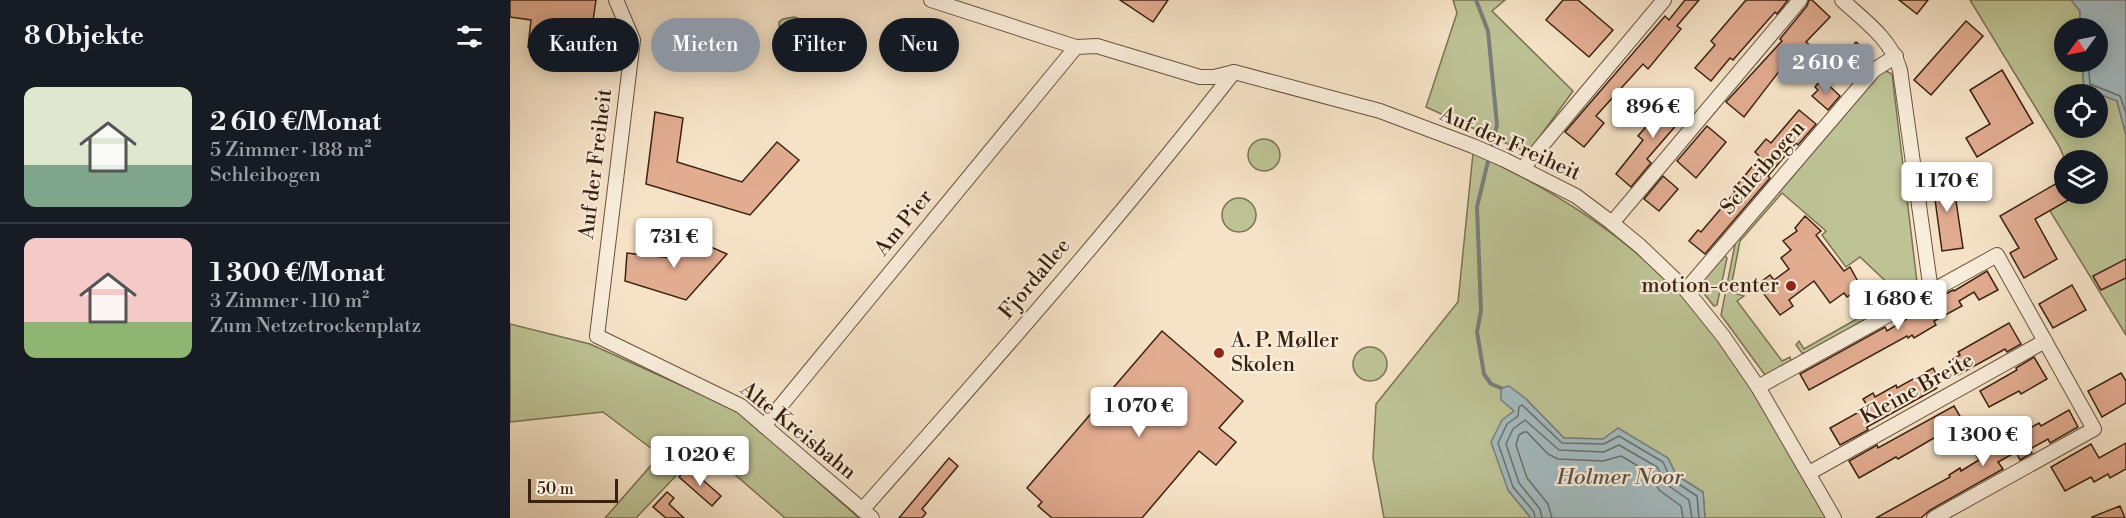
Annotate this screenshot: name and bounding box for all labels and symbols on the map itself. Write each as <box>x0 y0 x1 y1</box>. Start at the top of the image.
north arrow <box>2054 18 2108 72</box>
pin: 2 610 € <box>1771 44 1881 95</box>
street label: Auf der Freiheit <box>574 87 618 242</box>
pin: 896 € <box>1611 88 1695 139</box>
street label: Auf der Freiheit <box>1435 101 1585 187</box>
street label: Schleibogen <box>1715 115 1811 220</box>
pin: 1 170 € <box>1892 162 2002 213</box>
street label: Am Pier <box>869 184 939 262</box>
pin: 731 € <box>632 218 716 269</box>
street label: Fjordallee <box>994 233 1076 325</box>
place label: motion-center <box>1641 273 1779 299</box>
marker: motion-center <box>1784 279 1798 293</box>
pin: 1 680 € <box>1843 280 1953 331</box>
place label: A. P. Møller Skolen <box>1230 328 1339 378</box>
marker: A. P. Møller Skolen <box>1212 346 1226 360</box>
street label: Kleine Breite <box>1856 347 1978 431</box>
street label: Alte Kreisbahn <box>734 376 861 486</box>
pin: 1 070 € <box>1084 387 1194 438</box>
pin: 1 300 € <box>1928 416 2038 467</box>
pin: 1 020 € <box>645 436 755 487</box>
water label: Holmer Noor <box>1556 464 1684 491</box>
scale bar <box>528 476 618 504</box>

